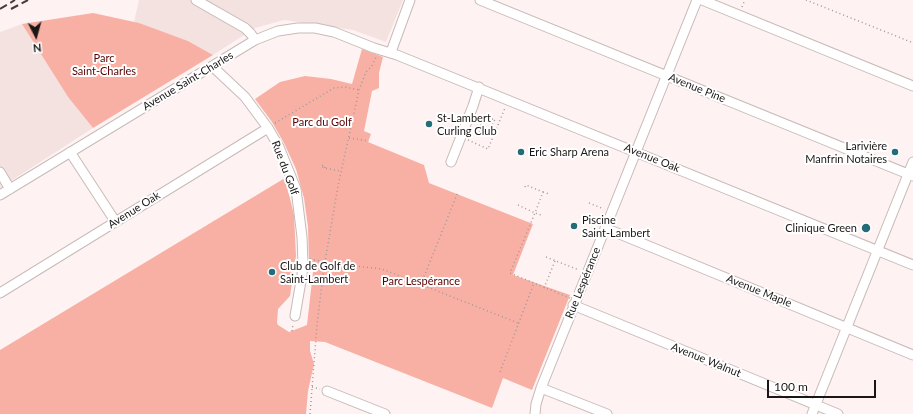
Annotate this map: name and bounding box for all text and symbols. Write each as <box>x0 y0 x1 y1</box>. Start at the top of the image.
north arrow <box>16 16 56 56</box>
text: N <box>32 42 42 55</box>
street label: Avenue Saint-Charles <box>140 49 236 113</box>
park label: Parc Saint-Charles <box>72 51 136 77</box>
street label: Avenue Pine <box>667 71 727 105</box>
place label: St-Lambert Curling Club <box>437 111 497 137</box>
park label: Parc du Golf <box>292 115 352 129</box>
marker: St-Lambert Curling Club <box>424 119 434 129</box>
street label: Rue du Golf <box>269 139 301 197</box>
place label: Larivière Manfrin Notaires <box>805 139 887 165</box>
street label: Avenue Oak <box>622 141 682 175</box>
place label: Eric Sharp Arena <box>529 145 609 159</box>
marker: Eric Sharp Arena <box>516 147 526 157</box>
marker: Larivière Manfrin Notaires <box>890 147 900 157</box>
street label: Avenue Oak <box>106 189 162 231</box>
place label: Piscine Saint-Lambert <box>582 213 650 239</box>
marker: Piscine Saint-Lambert <box>569 221 579 231</box>
place label: Clinique Green <box>785 221 857 235</box>
marker: Clinique Green <box>860 222 872 234</box>
street label: Rue Lespérance <box>563 245 603 321</box>
place label: Club de Golf de Saint-Lambert <box>280 259 355 285</box>
marker: Club de Golf de Saint-Lambert <box>267 267 277 277</box>
street label: Avenue Maple <box>724 272 794 310</box>
park label: Parc Lespérance <box>382 274 460 288</box>
street label: Avenue Walnut <box>669 340 743 380</box>
scale bar <box>769 372 878 398</box>
text: 100 m <box>774 379 808 394</box>

